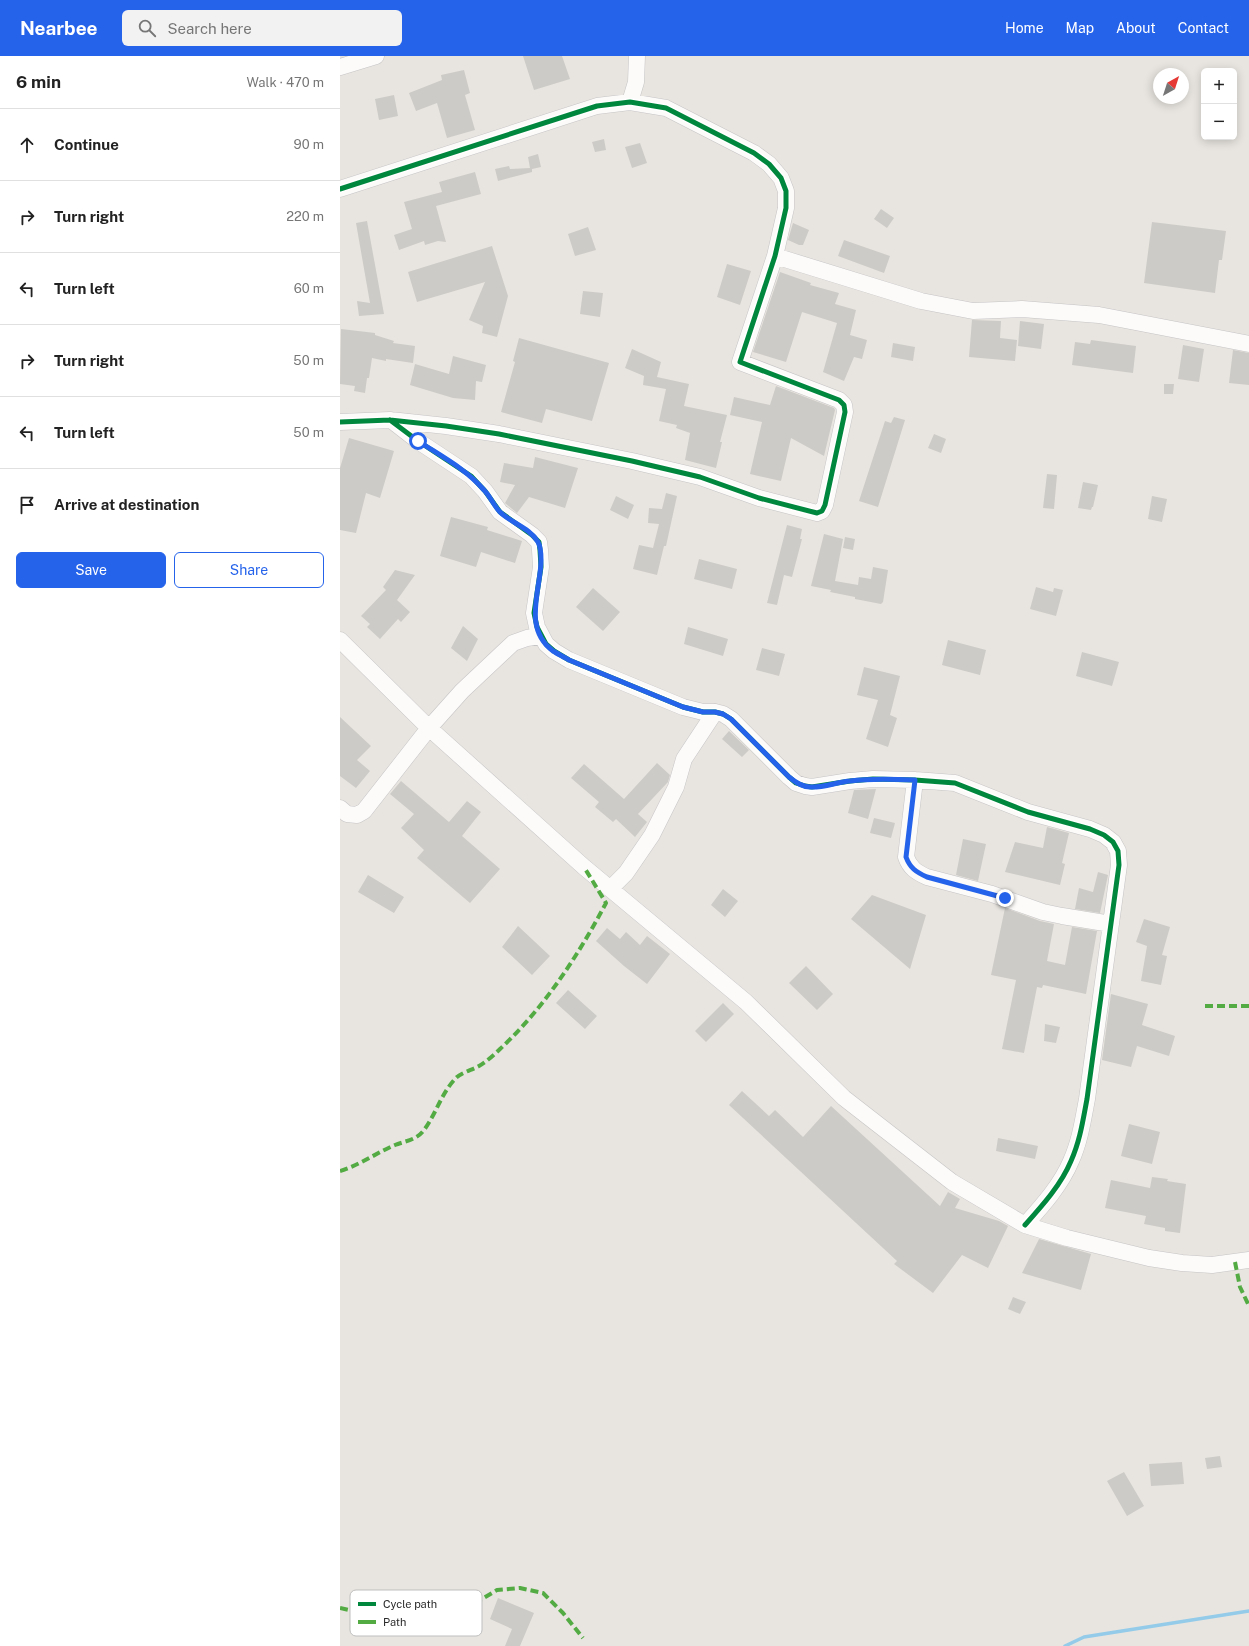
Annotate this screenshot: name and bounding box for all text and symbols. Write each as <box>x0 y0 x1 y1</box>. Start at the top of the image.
search box <box>122 10 402 46</box>
text: Nearbee <box>20 17 98 39</box>
icon: search <box>136 17 158 39</box>
text: Search here <box>168 20 252 37</box>
text: Home <box>1005 20 1044 36</box>
text: Map <box>1066 20 1094 36</box>
text: About <box>1116 20 1156 36</box>
text: Contact <box>1178 20 1229 36</box>
north arrow <box>1153 68 1189 104</box>
map controls <box>1201 68 1237 140</box>
button: + <box>1201 68 1237 104</box>
text: 6 min <box>16 72 61 92</box>
text: Walk · 470 m <box>247 75 324 90</box>
button: − <box>1201 104 1237 140</box>
icon: ahead <box>16 134 38 156</box>
text: Continue <box>54 136 119 153</box>
text: 90 m <box>294 137 324 152</box>
icon: right <box>16 206 38 228</box>
text: Turn right <box>54 208 124 225</box>
text: 220 m <box>286 209 324 224</box>
icon: left <box>16 278 38 300</box>
text: Turn left <box>54 280 115 297</box>
text: 60 m <box>294 281 324 296</box>
icon: right <box>16 350 38 372</box>
text: Turn right <box>54 352 124 369</box>
text: 50 m <box>293 353 324 368</box>
icon: left <box>16 422 38 444</box>
text: Turn left <box>54 424 115 441</box>
text: 50 m <box>293 425 324 440</box>
route start <box>409 432 427 450</box>
icon: arrive <box>16 494 38 516</box>
text: Arrive at destination <box>54 496 199 513</box>
button: Save <box>16 552 166 588</box>
button: Share <box>174 552 324 588</box>
route end <box>996 889 1014 907</box>
legend <box>350 1590 482 1636</box>
text: Cycle path <box>383 1598 437 1610</box>
text: Path <box>383 1616 406 1628</box>

